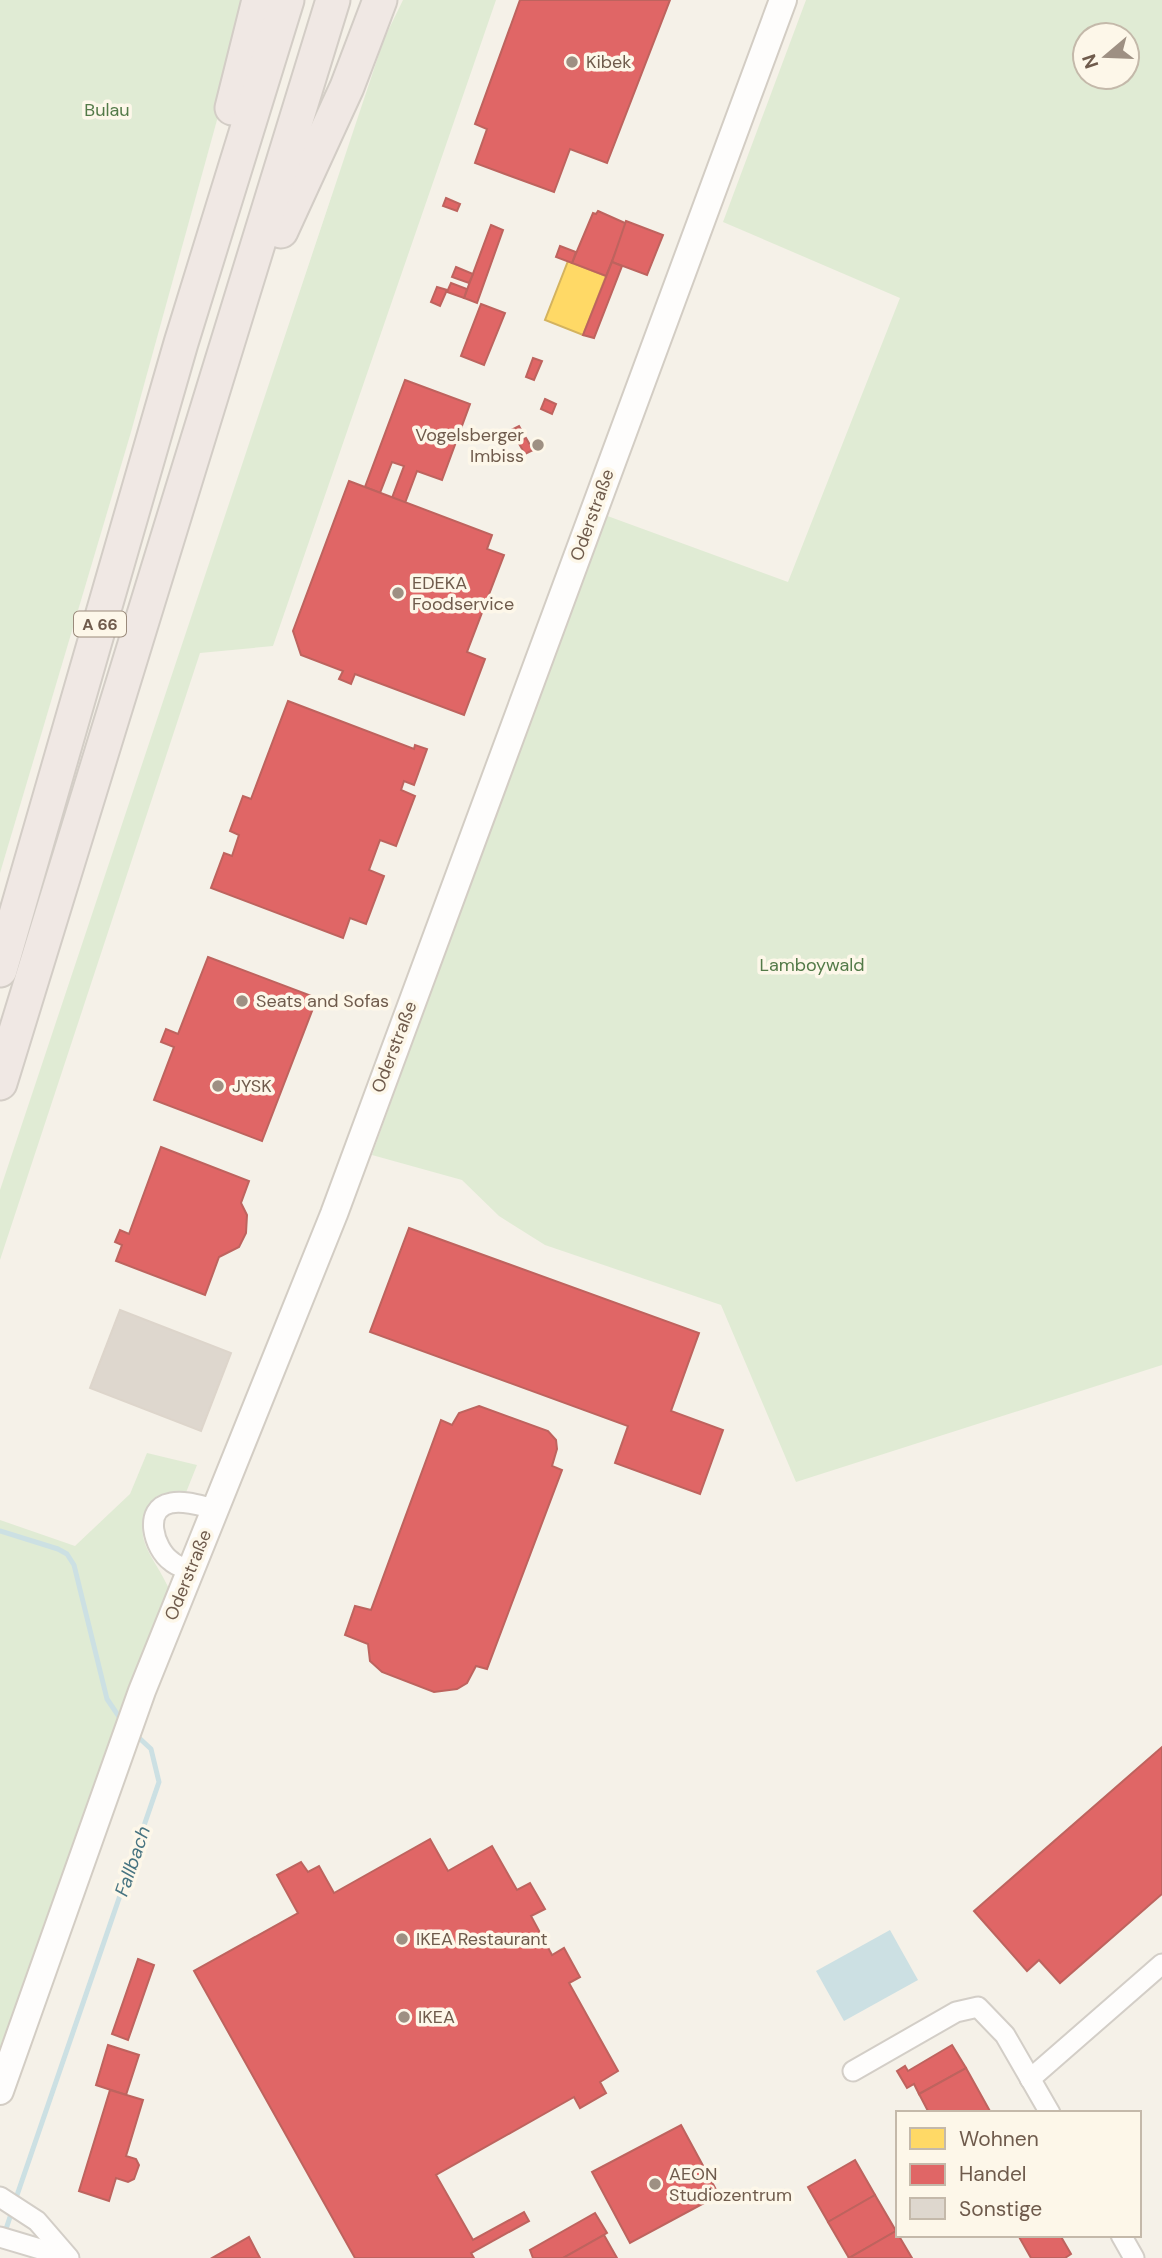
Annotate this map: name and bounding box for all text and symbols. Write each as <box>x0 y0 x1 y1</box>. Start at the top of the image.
north arrow <box>1071 21 1141 91</box>
place label: Kibek <box>586 50 631 74</box>
text: N <box>1076 51 1104 72</box>
marker: Kibek <box>564 54 580 70</box>
park label: Bulau <box>84 98 130 122</box>
place label: Vogelsberger Imbiss <box>415 423 524 468</box>
marker: Vogelsberger Imbiss <box>530 437 546 453</box>
street label: Oderstraße <box>564 466 620 564</box>
place label: EDEKA Foodservice <box>412 571 514 616</box>
marker: EDEKA Foodservice <box>390 585 406 601</box>
road number: A 66 <box>74 611 126 636</box>
park label: Lamboywald <box>759 953 865 977</box>
place label: Seats and Sofas <box>256 989 389 1013</box>
marker: Seats and Sofas <box>234 993 250 1009</box>
street label: Oderstraße <box>366 998 422 1096</box>
place label: JYSK <box>232 1074 272 1098</box>
marker: JYSK <box>210 1078 226 1094</box>
street label: Oderstraße <box>159 1526 217 1624</box>
water label: Fallbach <box>109 1823 156 1900</box>
place label: IKEA Restaurant <box>416 1927 548 1951</box>
marker: IKEA Restaurant <box>394 1931 410 1947</box>
place label: IKEA <box>418 2005 455 2029</box>
marker: IKEA <box>396 2009 412 2025</box>
legend <box>896 2111 1141 2237</box>
text: Wohnen <box>959 2125 1039 2153</box>
text: Handel <box>959 2160 1027 2188</box>
place label: AEON Studiozentrum <box>669 2162 792 2207</box>
marker: AEON Studiozentrum <box>647 2176 663 2192</box>
text: Sonstige <box>959 2195 1042 2223</box>

